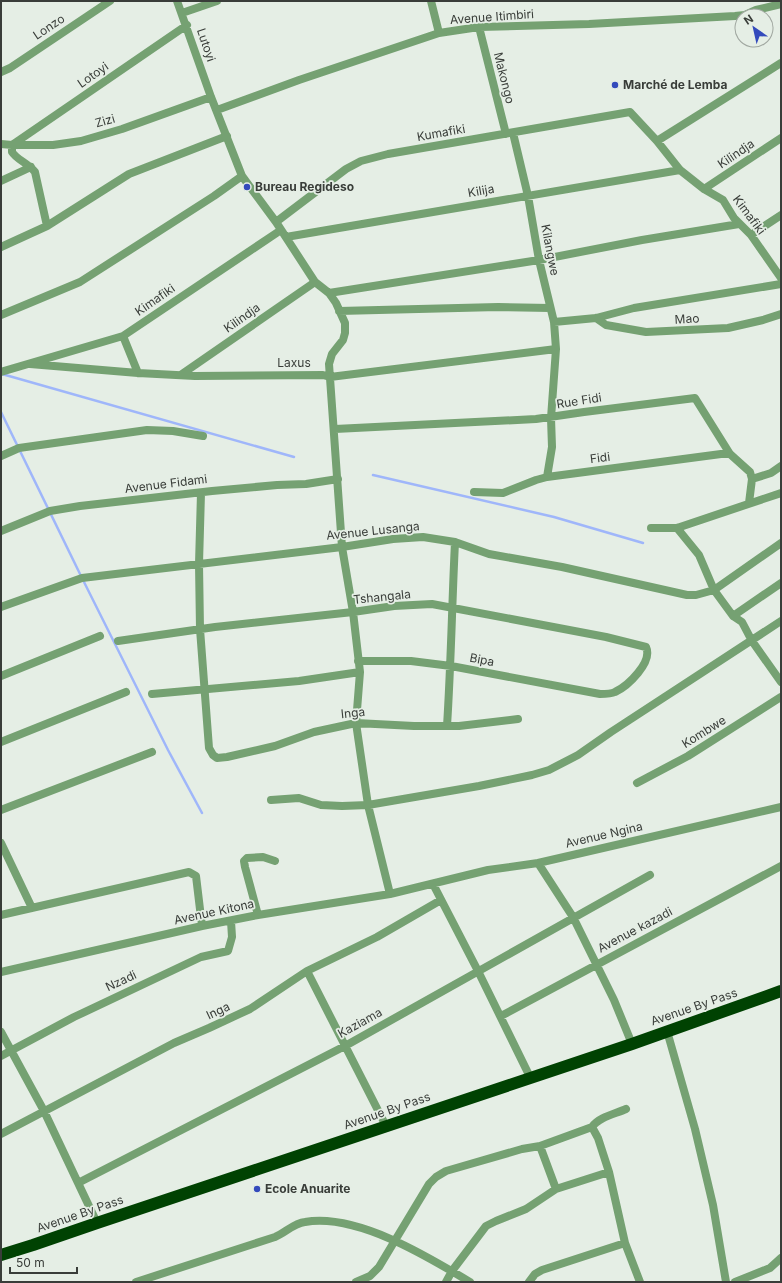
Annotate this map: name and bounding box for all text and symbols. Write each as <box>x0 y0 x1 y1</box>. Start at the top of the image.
street label: Avenue Itimbiri <box>449 6 535 27</box>
north arrow <box>734 8 774 48</box>
street label: Lonzo <box>30 11 67 43</box>
text: N <box>741 12 756 28</box>
street label: Lutoyi <box>194 26 219 64</box>
street label: Makongo <box>491 50 518 105</box>
street label: Lotoyi <box>74 59 111 91</box>
place label: Marché de Lemba <box>623 77 727 92</box>
marker: Marché de Lemba <box>610 80 620 90</box>
street label: Zizi <box>93 111 117 130</box>
street label: Kumafiki <box>416 121 466 144</box>
street label: Kilindja <box>715 136 757 171</box>
place label: Bureau Regideso <box>255 179 354 194</box>
street label: Kilija <box>467 181 495 200</box>
marker: Bureau Regideso <box>242 182 252 192</box>
street label: Kimafiki <box>730 192 769 237</box>
street label: Kilangwe <box>538 223 563 277</box>
street label: Kimafiki <box>132 280 178 319</box>
street label: Kilindja <box>221 300 263 336</box>
street label: Mao <box>674 310 700 327</box>
street label: Laxus <box>277 355 311 370</box>
street label: Rue Fidi <box>555 390 603 411</box>
street label: Fidi <box>589 449 611 466</box>
street label: Avenue Fidami <box>124 471 208 496</box>
street label: Avenue Lusanga <box>326 518 420 543</box>
street label: Tshangala <box>352 586 412 607</box>
street label: Bipa <box>468 650 496 669</box>
street label: Inga <box>340 704 366 721</box>
street label: Kombwe <box>679 712 728 751</box>
street label: Avenue Ngina <box>564 818 644 851</box>
street label: Avenue Kitona <box>172 896 255 927</box>
street label: Avenue kazadi <box>595 904 675 956</box>
street label: Nzadi <box>103 967 139 994</box>
street label: Avenue By Pass <box>649 985 739 1028</box>
street label: Inga <box>204 999 232 1023</box>
street label: Kaziama <box>335 1004 385 1041</box>
street label: Avenue By Pass <box>342 1089 432 1132</box>
place label: Ecole Anuarite <box>265 1181 350 1196</box>
marker: Ecole Anuarite <box>252 1184 262 1194</box>
street label: Avenue By Pass <box>35 1192 125 1235</box>
scale bar <box>10 1249 77 1275</box>
text: 50 m <box>16 1255 45 1270</box>

